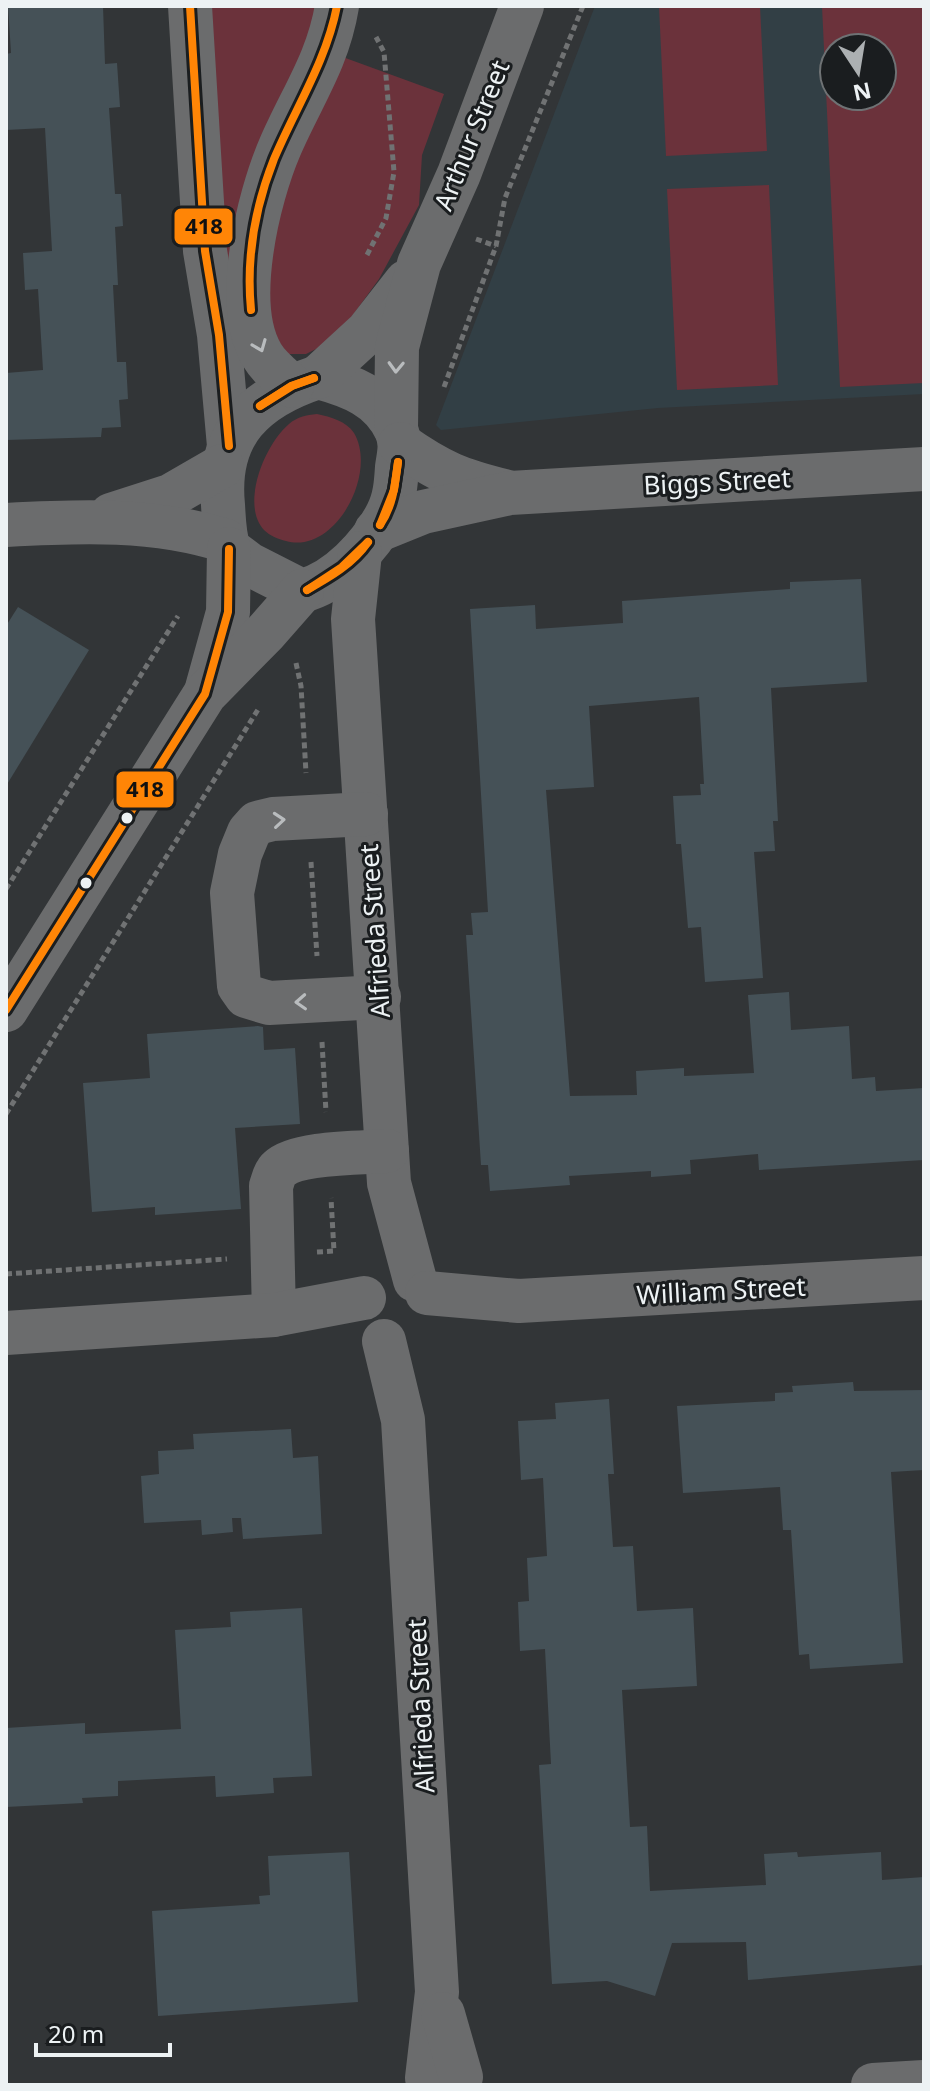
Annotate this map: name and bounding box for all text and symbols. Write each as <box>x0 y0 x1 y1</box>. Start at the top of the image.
north arrow <box>818 32 898 112</box>
street label: Arthur Street <box>425 55 517 215</box>
text: N <box>850 76 874 109</box>
line badge: 418 <box>173 207 234 246</box>
text: 418 <box>185 210 223 240</box>
one-way arrow <box>250 338 267 352</box>
one-way arrow <box>388 361 405 374</box>
street label: Biggs Street <box>642 459 792 503</box>
line badge: 418 <box>115 770 175 809</box>
text: 418 <box>126 773 164 803</box>
unlabelled marker <box>119 810 135 826</box>
one-way arrow <box>273 811 286 828</box>
street label: Alfrieda Street <box>350 843 398 1019</box>
unlabelled marker <box>78 875 94 891</box>
one-way arrow <box>294 993 307 1010</box>
street label: William Street <box>636 1268 806 1312</box>
street label: Alfrieda Street <box>397 1618 443 1794</box>
scale bar <box>36 2007 170 2057</box>
text: 20 m <box>48 2017 104 2050</box>

